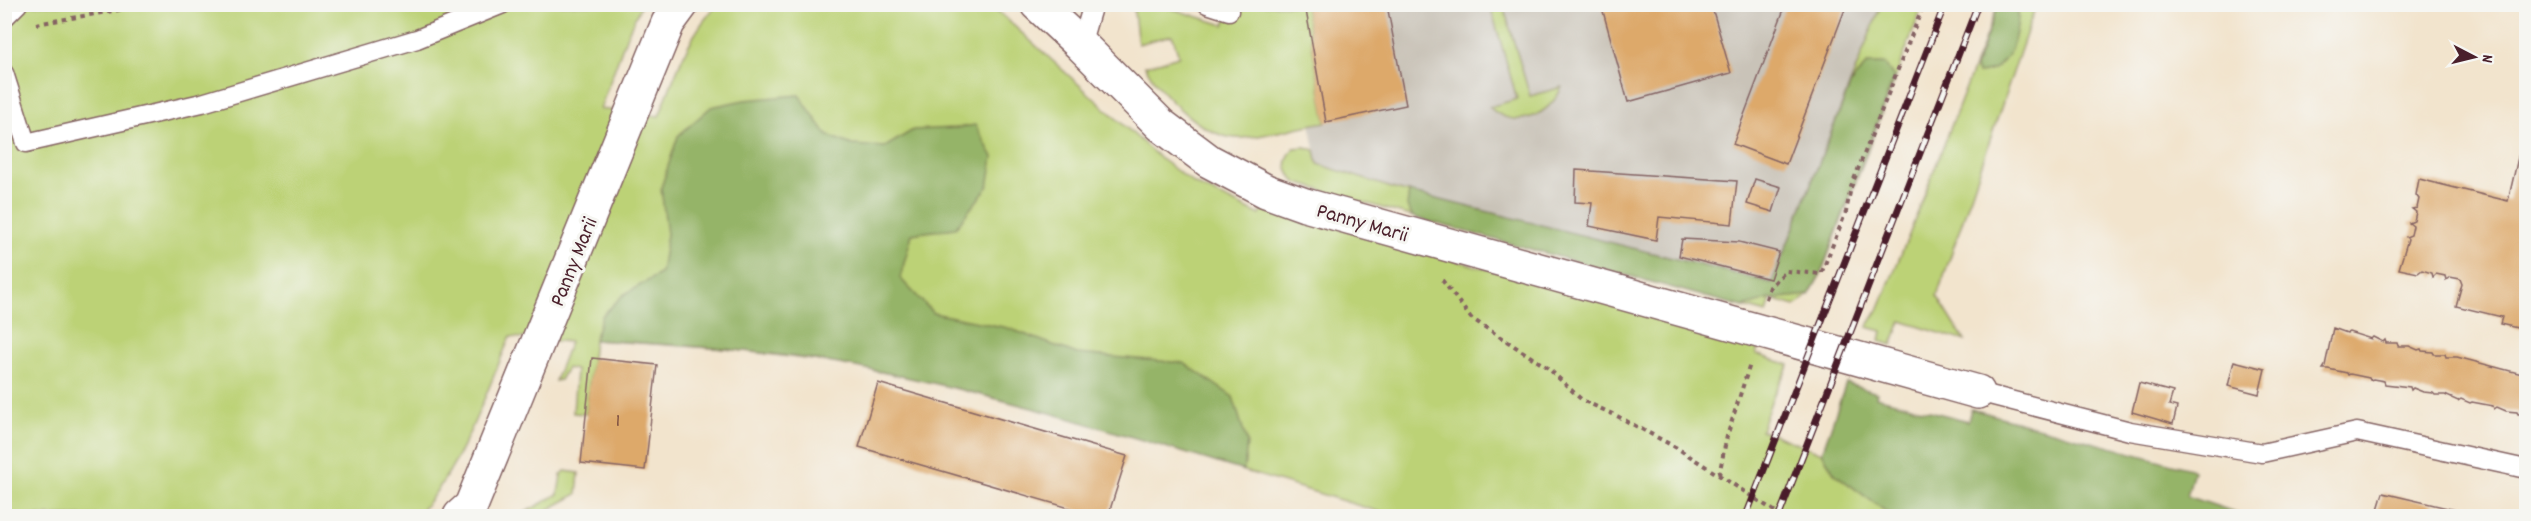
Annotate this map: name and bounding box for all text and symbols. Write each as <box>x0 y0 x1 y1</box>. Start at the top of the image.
north arrow <box>2444 27 2504 87</box>
text: N <box>2474 53 2498 64</box>
street label: Panny Marii <box>1313 197 1411 252</box>
street label: Panny Marii <box>543 213 607 312</box>
house number: 1 <box>616 408 620 436</box>

